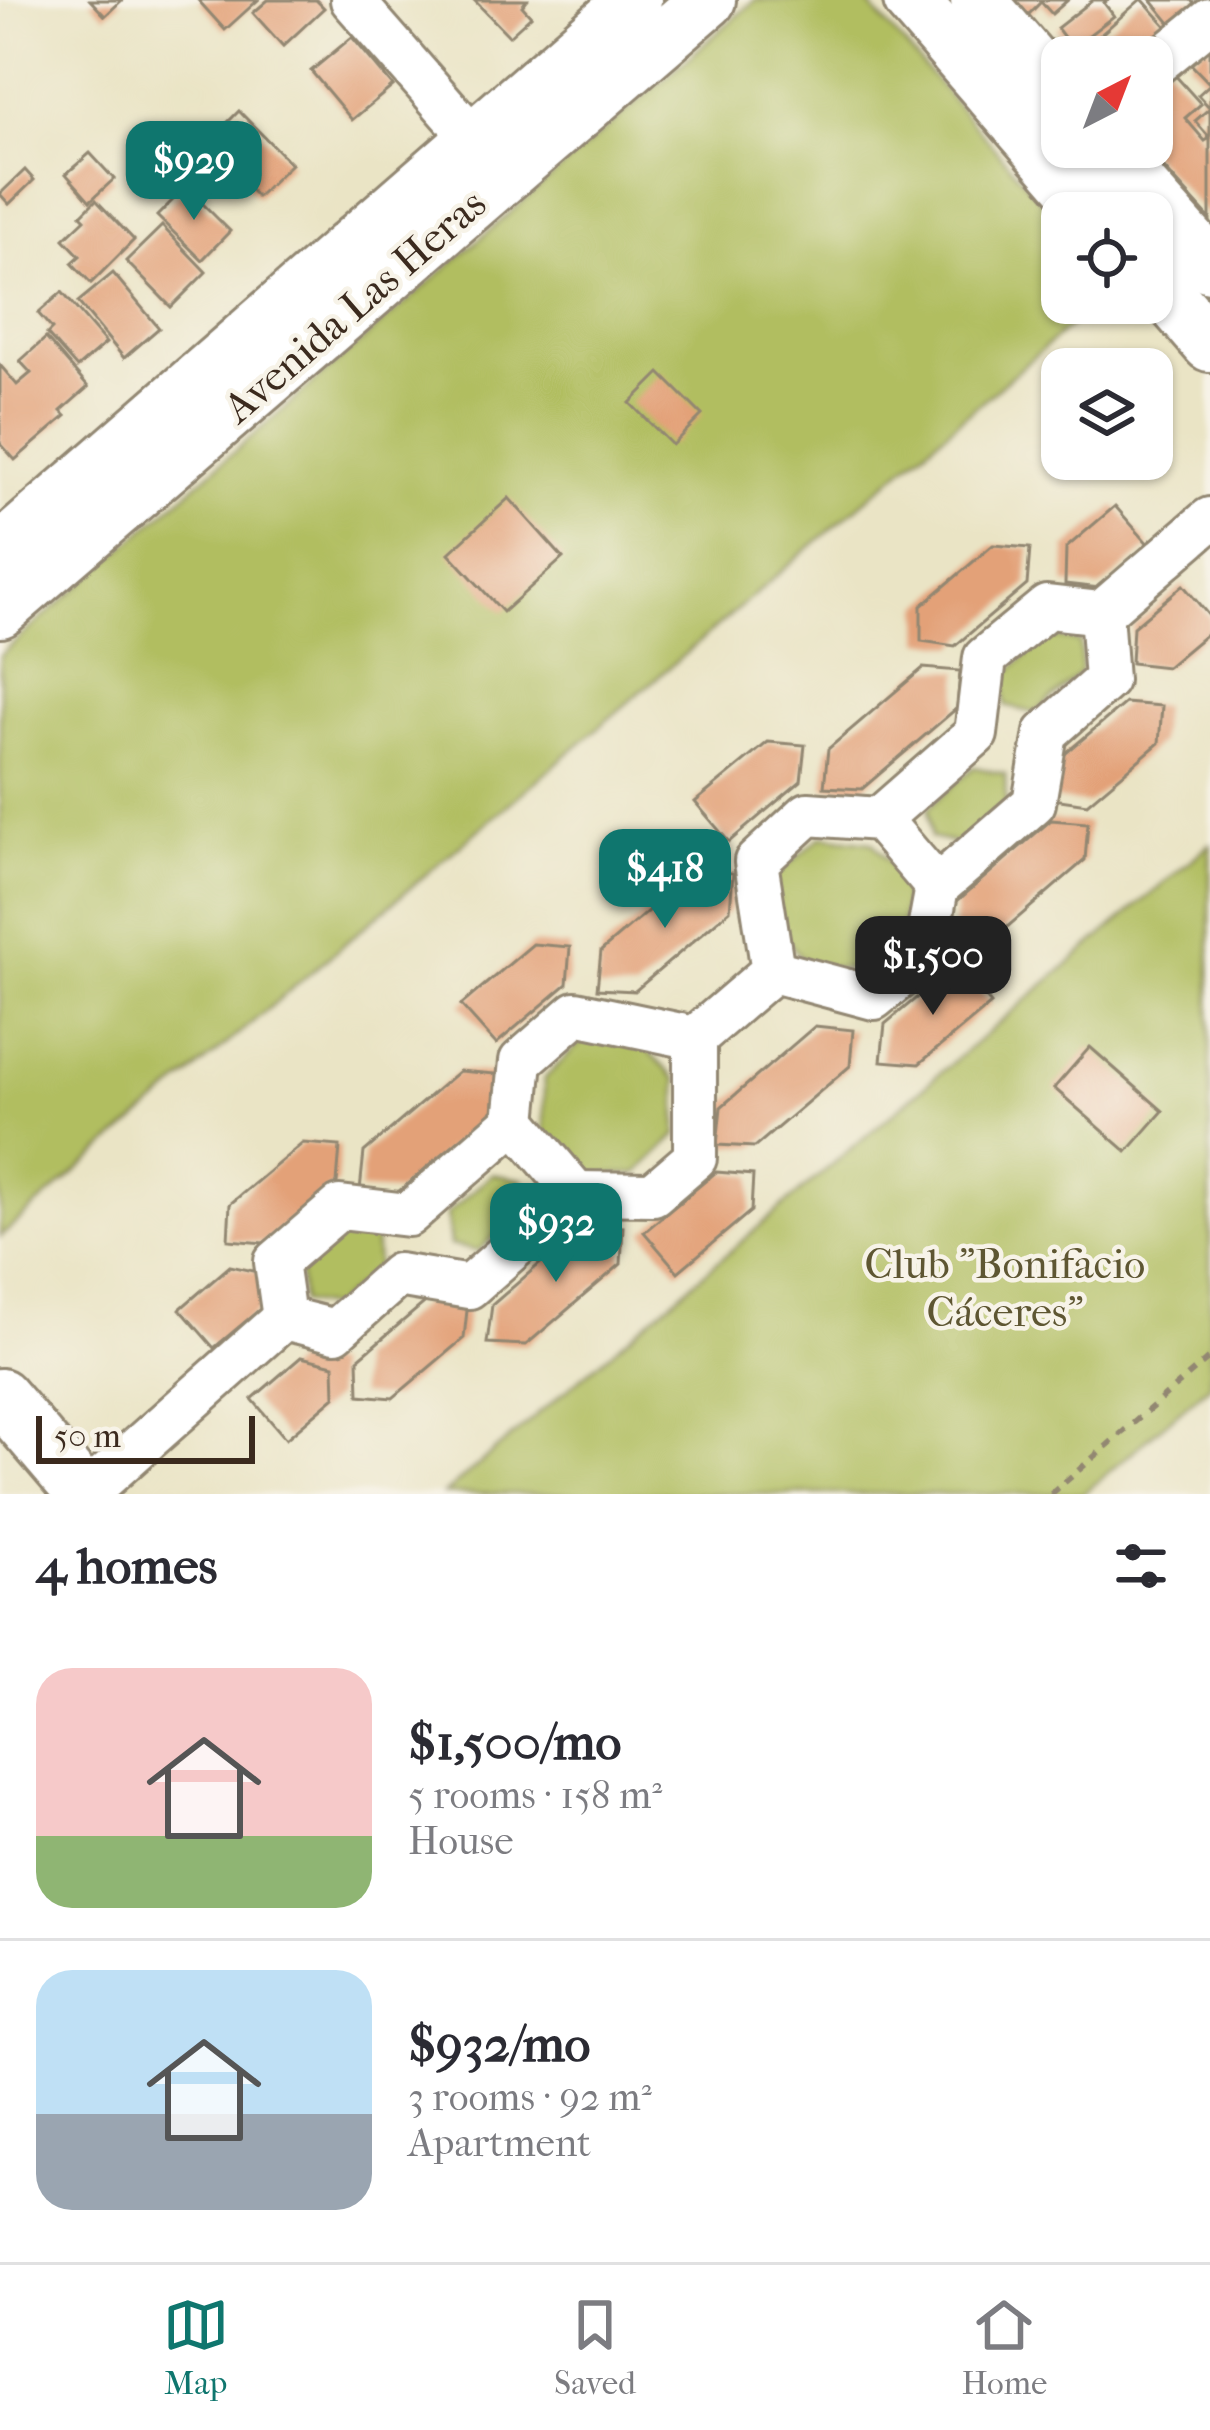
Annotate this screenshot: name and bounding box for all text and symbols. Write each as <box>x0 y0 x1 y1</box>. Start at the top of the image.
north arrow <box>1041 36 1173 168</box>
map controls <box>1041 36 1173 480</box>
pin: $929 <box>123 121 265 223</box>
text: $929 <box>153 137 235 183</box>
street label: Avenida Las Heras <box>213 179 496 434</box>
button: locate <box>1041 192 1173 324</box>
button: layers <box>1041 348 1173 480</box>
pin: $418 <box>594 829 736 931</box>
text: $418 <box>626 845 704 891</box>
pin: $1,500 <box>835 916 1031 1018</box>
text: $1,500 <box>882 932 984 978</box>
pin: $932 <box>485 1183 627 1285</box>
text: $932 <box>517 1199 595 1245</box>
park label: Club "Bonifacio Cáceres" <box>865 1240 1145 1337</box>
scale bar <box>36 1410 255 1463</box>
text: 50 m <box>54 1417 121 1456</box>
icon: filters <box>1108 1533 1174 1599</box>
text: 4 homes <box>36 1536 217 1596</box>
text: $1,500/mo <box>408 1712 621 1772</box>
icon: home <box>132 1716 276 1860</box>
text: 5 rooms · 158 m² <box>408 1772 662 1818</box>
text: House <box>408 1818 514 1864</box>
text: $932/mo <box>408 2014 590 2074</box>
icon: home <box>132 2018 276 2162</box>
text: 3 rooms · 92 m² <box>408 2074 652 2120</box>
text: Apartment <box>408 2120 591 2166</box>
tab: Map <box>163 2292 229 2403</box>
tab: Saved <box>554 2292 636 2403</box>
tab: Home <box>961 2292 1047 2403</box>

